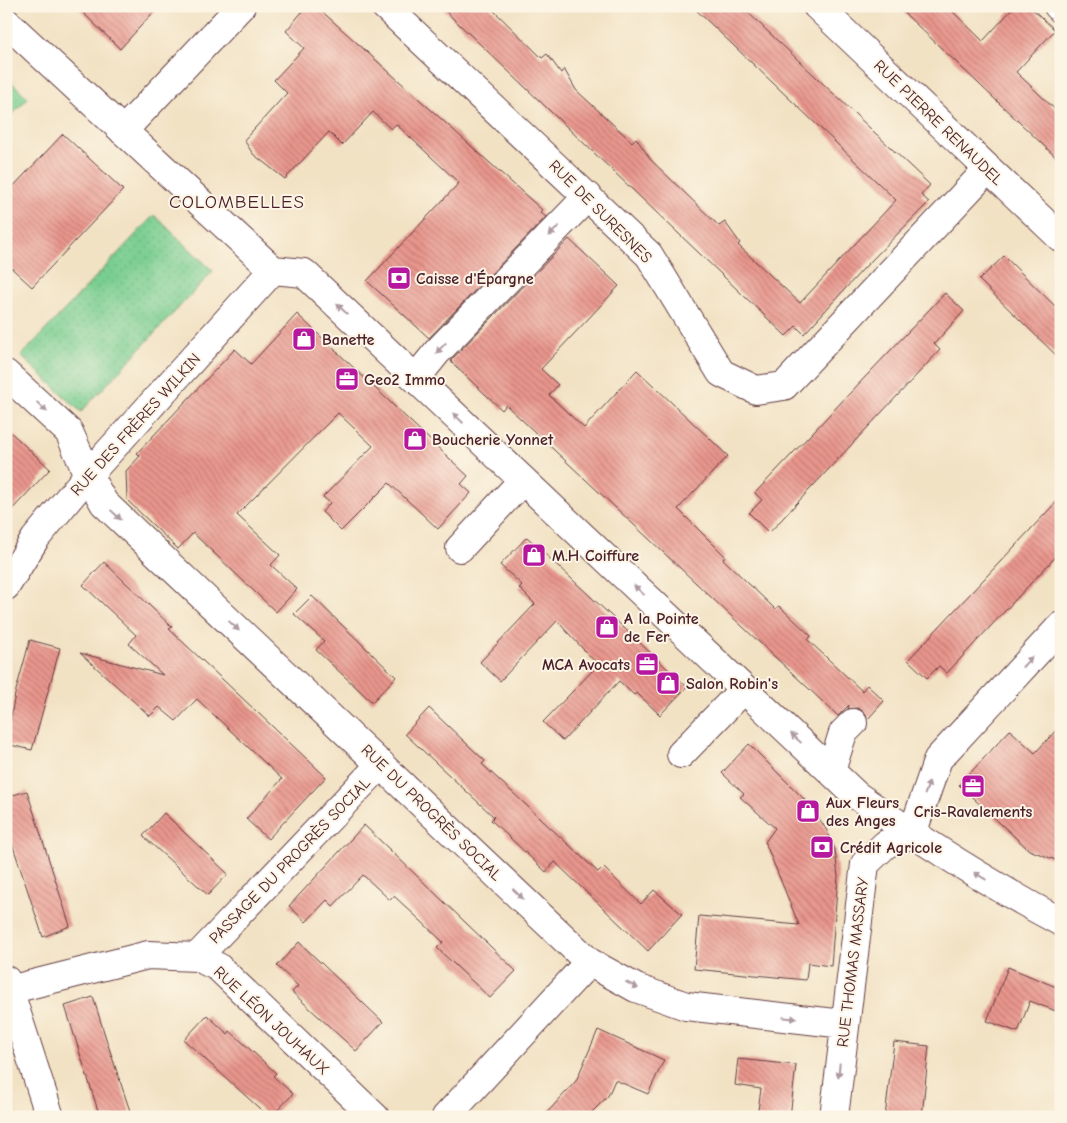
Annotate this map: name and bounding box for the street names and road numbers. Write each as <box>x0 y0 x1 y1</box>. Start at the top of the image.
street label: RUE PIERRE RENAUDEL <box>870 56 1007 189</box>
street label: RUE DE SURESNES <box>545 157 655 267</box>
street label: RUE DES FRÈRES WILKIN <box>66 349 204 499</box>
street label: RUE DU PROGRÈS SOCIAL <box>357 740 506 885</box>
street label: PASSAGE DU PROGRÈS SOCIAL <box>205 773 374 947</box>
street label: RUE THOMAS MASSARY <box>834 876 872 1048</box>
street label: RUE LÉON JOUHAUX <box>210 962 333 1079</box>

